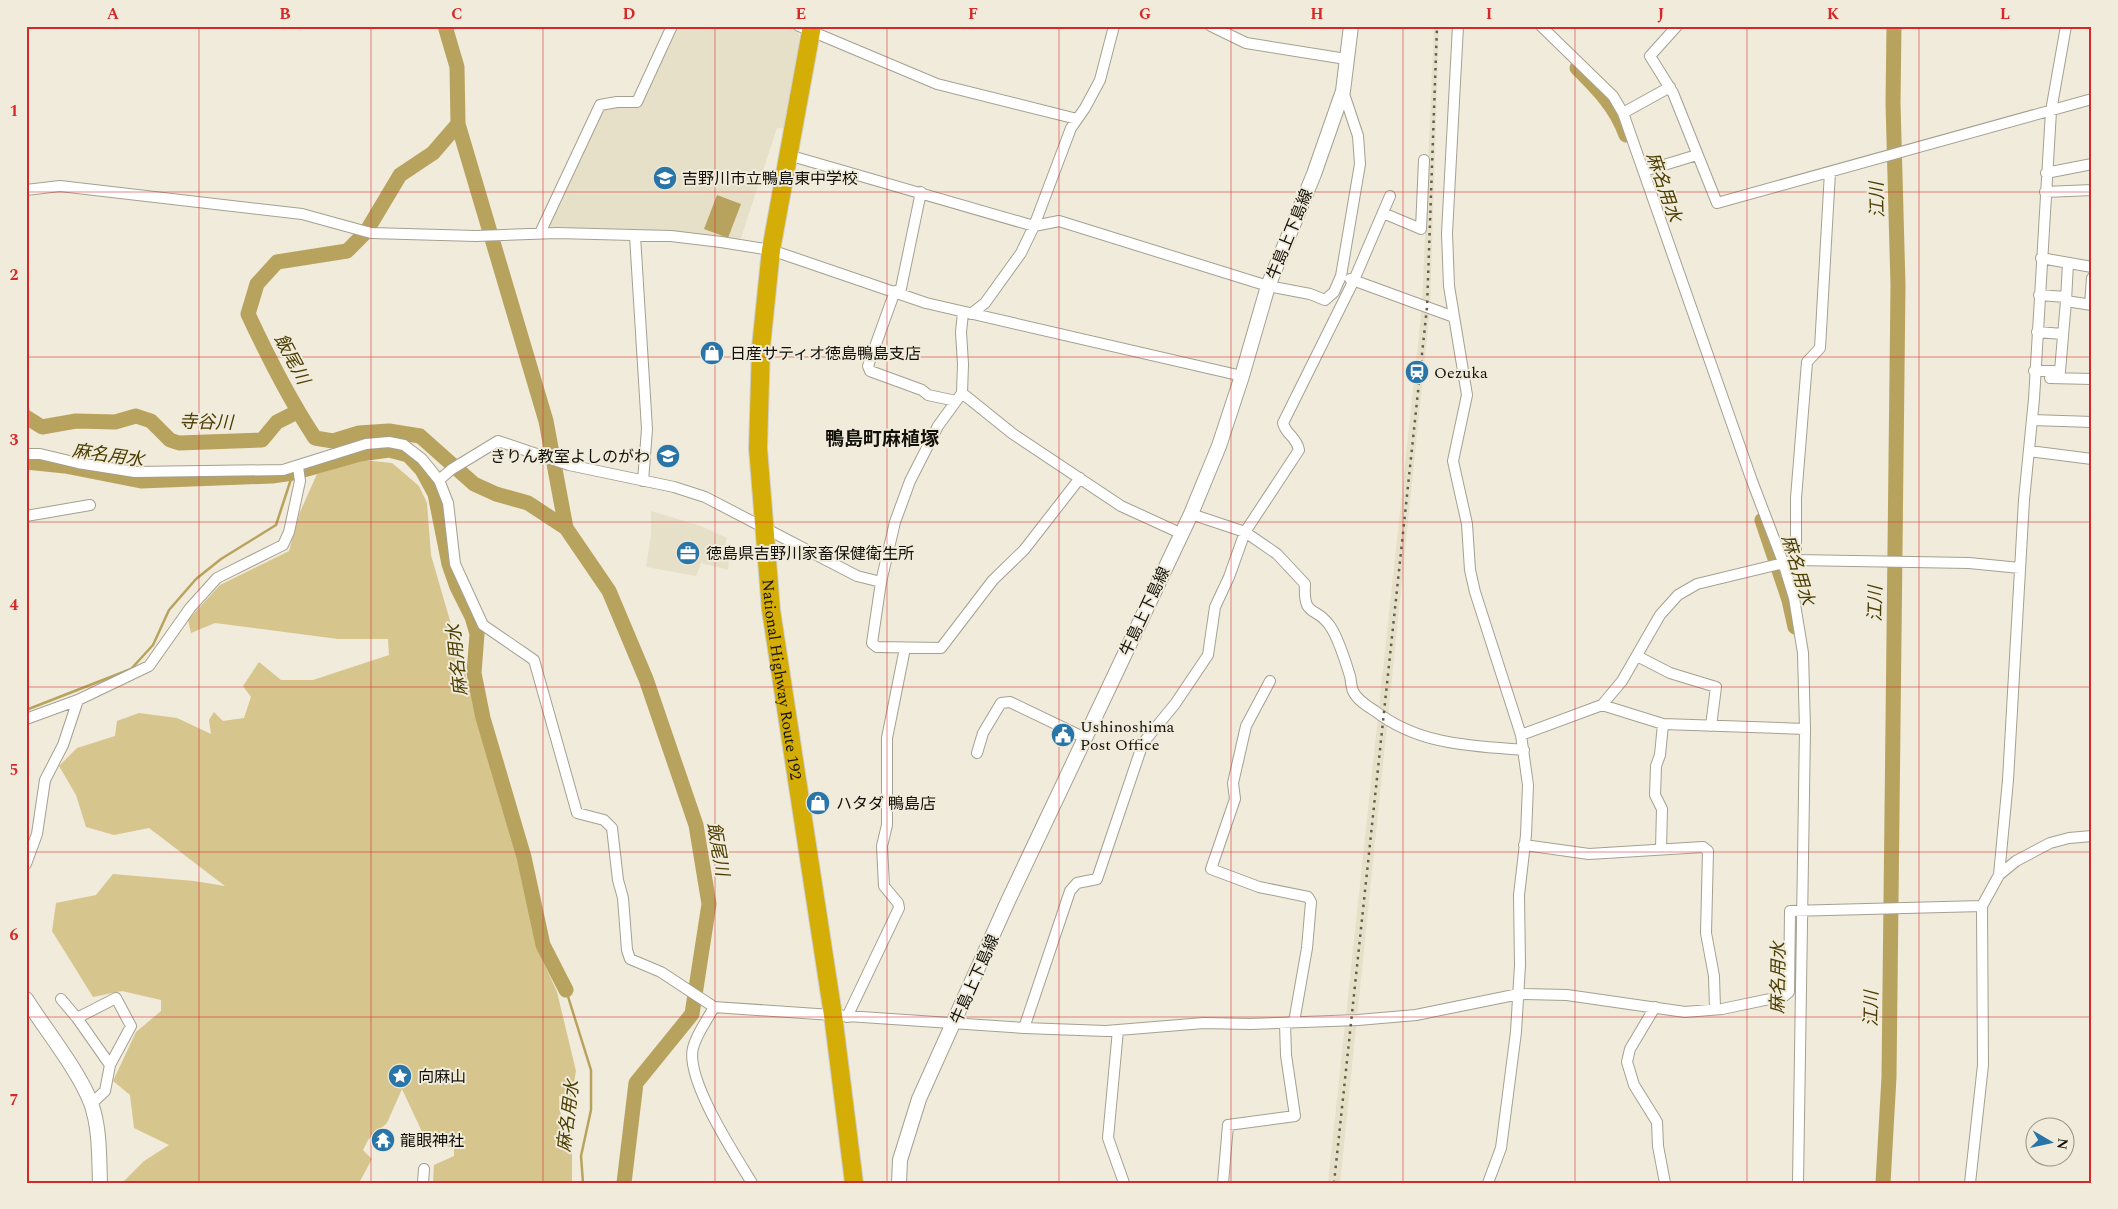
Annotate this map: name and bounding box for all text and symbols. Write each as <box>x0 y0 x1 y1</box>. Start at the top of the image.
text: A <box>107 2 120 26</box>
text: B <box>279 2 291 26</box>
text: C <box>451 2 463 26</box>
text: D <box>623 2 636 26</box>
text: E <box>796 2 806 26</box>
text: F <box>968 2 978 26</box>
text: G <box>1139 2 1151 26</box>
text: H <box>1310 2 1324 26</box>
text: I <box>1486 2 1492 26</box>
text: J <box>1658 2 1665 26</box>
text: K <box>1827 2 1840 26</box>
text: L <box>2000 2 2010 26</box>
text: 1 <box>10 99 18 123</box>
water label: 麻名用水 <box>1639 149 1689 227</box>
school or university icon: 吉野川市立鴨島東中学校 <box>652 165 678 191</box>
place label: 吉野川市立鴨島東中学校 <box>682 167 858 191</box>
water label: 江川 <box>1863 180 1892 218</box>
street label: 牛島上下島線 <box>1261 185 1319 283</box>
text: 2 <box>10 263 19 287</box>
water label: 飯尾川 <box>267 329 317 391</box>
shop icon: 日産サティオ徳島鴨島支店 <box>699 340 725 366</box>
place label: 日産サティオ徳島鴨島支店 <box>730 342 921 366</box>
station icon: Oezuka <box>1404 359 1430 385</box>
place label: Oezuka <box>1434 361 1488 385</box>
water label: 寺谷川 <box>179 409 235 437</box>
district label: 鴨島町麻植塚 <box>825 425 939 454</box>
text: 3 <box>10 428 19 452</box>
water label: 麻名用水 <box>70 437 147 474</box>
school or university icon: きりん教室よしのがわ <box>655 443 681 469</box>
place label: きりん教室よしのがわ <box>490 445 650 469</box>
water label: 麻名用水 <box>1774 532 1822 610</box>
office icon: 徳島県吉野川家畜保健衛生所 <box>675 540 701 566</box>
place label: 徳島県吉野川家畜保健衛生所 <box>706 542 914 566</box>
street label: 牛島上下島線 <box>1114 563 1176 660</box>
street label: National Highway Route 192 <box>756 578 808 781</box>
water label: 江川 <box>1862 584 1889 622</box>
text: 4 <box>10 593 19 617</box>
water label: 麻名用水 <box>440 621 475 697</box>
place label: Ushinoshima Post Office <box>1080 715 1175 757</box>
public building icon: Ushinoshima Post Office <box>1050 722 1076 748</box>
text: 5 <box>10 758 18 782</box>
shop icon: ハタダ 鴨島店 <box>805 790 831 816</box>
place label: ハタダ 鴨島店 <box>836 792 936 816</box>
water label: 飯尾川 <box>700 820 736 880</box>
text: 6 <box>10 923 19 947</box>
street label: 牛島上下島線 <box>944 931 1005 1028</box>
water label: 麻名用水 <box>1764 940 1793 1014</box>
water label: 江川 <box>1858 989 1885 1027</box>
place icon: 向麻山 <box>387 1063 413 1089</box>
place label: 向麻山 <box>418 1065 466 1089</box>
water label: 麻名用水 <box>551 1077 587 1153</box>
text: 7 <box>10 1088 19 1112</box>
north arrow <box>2026 1116 2076 1166</box>
temple icon: 龍眼神社 <box>370 1127 396 1153</box>
place label: 龍眼神社 <box>400 1129 464 1153</box>
text: N <box>2051 1137 2074 1151</box>

